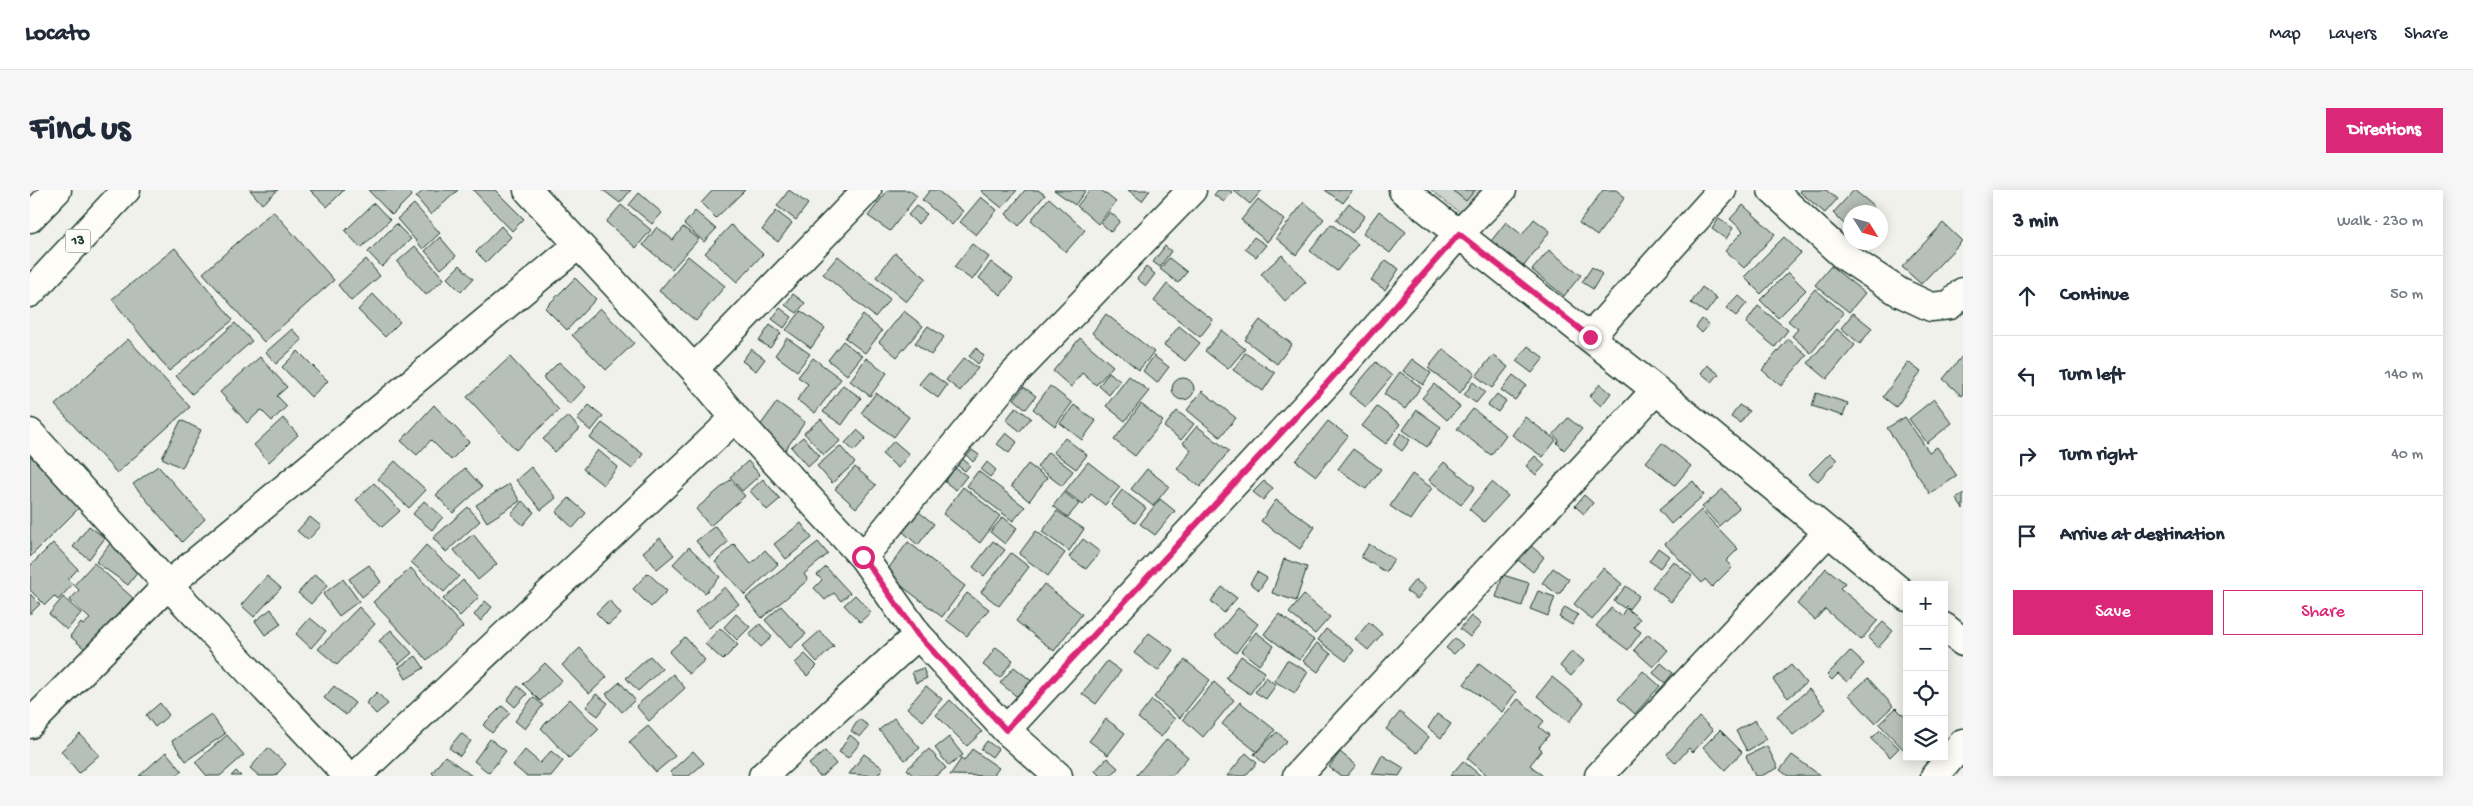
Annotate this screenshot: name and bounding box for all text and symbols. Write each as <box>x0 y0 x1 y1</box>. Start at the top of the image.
text: Locato <box>25 20 90 49</box>
text: Map <box>2269 24 2301 45</box>
text: Layers <box>2329 24 2376 45</box>
text: Share <box>2404 24 2448 45</box>
button: Directions <box>2326 108 2443 153</box>
text: Find us <box>30 110 130 151</box>
north arrow <box>1843 205 1888 250</box>
text: 3 min <box>2013 210 2058 235</box>
text: Walk · 230 m <box>2337 213 2423 232</box>
road number: 13 <box>66 230 90 252</box>
icon: ahead <box>2013 282 2041 310</box>
text: Continue <box>2060 284 2129 307</box>
text: 50 m <box>2390 286 2423 305</box>
route end <box>1579 326 1602 349</box>
icon: left <box>2013 362 2041 390</box>
text: Turn left <box>2060 364 2124 387</box>
text: 140 m <box>2385 366 2423 385</box>
icon: right <box>2013 442 2041 470</box>
text: Turn right <box>2060 444 2136 467</box>
text: 40 m <box>2391 446 2423 465</box>
icon: arrive <box>2013 522 2041 550</box>
text: Arrive at destination <box>2060 524 2224 547</box>
route start <box>852 546 875 569</box>
map controls <box>1903 581 1948 761</box>
button: + <box>1903 581 1948 626</box>
button: Save <box>2013 590 2213 635</box>
button: Share <box>2223 590 2423 635</box>
button: − <box>1903 626 1948 671</box>
button: locate <box>1903 671 1948 716</box>
button: layers <box>1903 716 1948 761</box>

